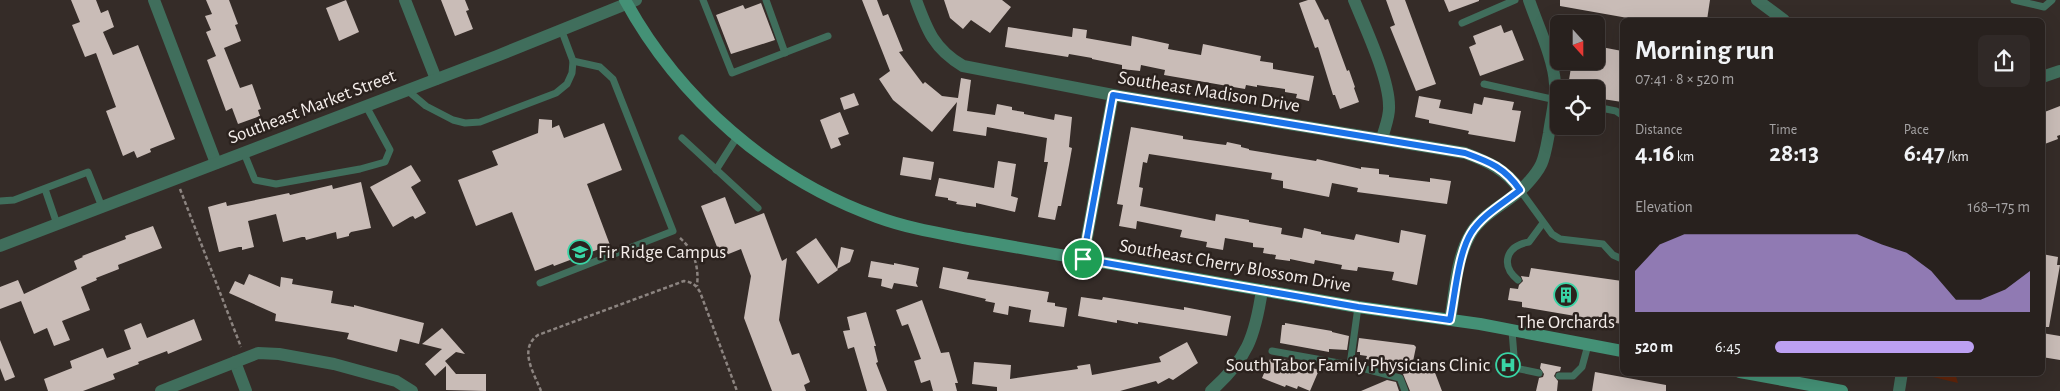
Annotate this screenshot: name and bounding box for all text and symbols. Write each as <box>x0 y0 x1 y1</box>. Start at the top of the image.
north arrow <box>1550 15 1605 70</box>
map controls <box>1550 15 1605 135</box>
button: share <box>1978 35 2030 87</box>
text: Morning run <box>1635 37 1775 65</box>
street label: Southeast Market Street <box>226 66 398 148</box>
street label: Southeast Madison Drive <box>1117 68 1301 116</box>
text: 07:41 · 8 × 520 m <box>1635 71 1734 87</box>
button: locate <box>1550 80 1605 135</box>
text: Distance <box>1635 123 1682 137</box>
text: Time <box>1769 123 1797 137</box>
text: Pace <box>1904 123 1929 137</box>
text: 4.16 <box>1635 141 1674 166</box>
text: 28:13 <box>1769 141 1819 166</box>
text: 6:47 <box>1904 141 1945 166</box>
text: km <box>1674 150 1694 164</box>
text: /km <box>1945 150 1969 164</box>
text: Elevation <box>1635 199 1693 215</box>
text: 168–175 m <box>1967 199 2030 215</box>
street label: Southeast Cherry Blossom Drive <box>1118 236 1352 296</box>
pin <box>1062 238 1104 280</box>
school or university icon: Fir Ridge Campus <box>567 239 593 265</box>
place label: Fir Ridge Campus <box>598 243 726 262</box>
icon: arrive <box>1069 245 1097 273</box>
building icon: The Orchards <box>1553 282 1579 308</box>
place label: The Orchards <box>1517 313 1615 332</box>
text: 520 m <box>1635 339 1673 355</box>
text: 6:45 <box>1715 339 1741 355</box>
hospital icon: South Tabor Family Physicians Clinic <box>1495 352 1521 378</box>
place label: South Tabor Family Physicians Clinic <box>1226 356 1490 375</box>

